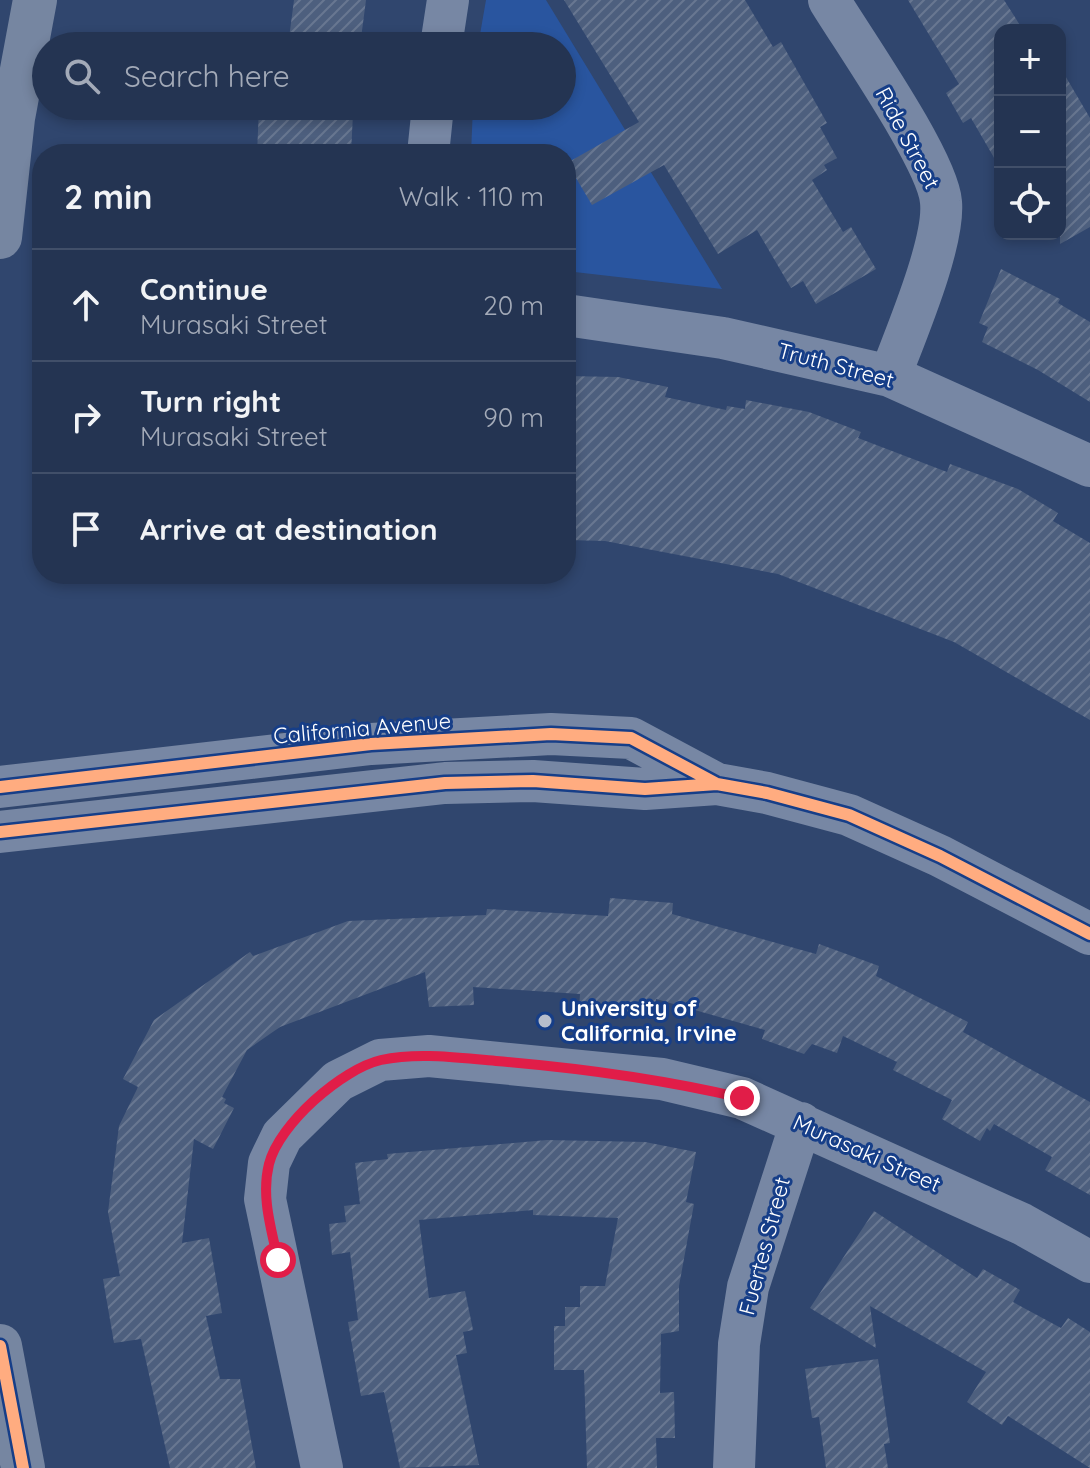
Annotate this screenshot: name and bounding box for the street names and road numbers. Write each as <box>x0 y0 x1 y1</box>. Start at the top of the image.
street label: Ride Street <box>870 82 946 194</box>
street label: Truth Street <box>775 336 897 394</box>
street label: California Avenue <box>272 706 452 750</box>
street label: Murasaki Street <box>789 1108 945 1198</box>
street label: Fuertes Street <box>732 1174 796 1318</box>

